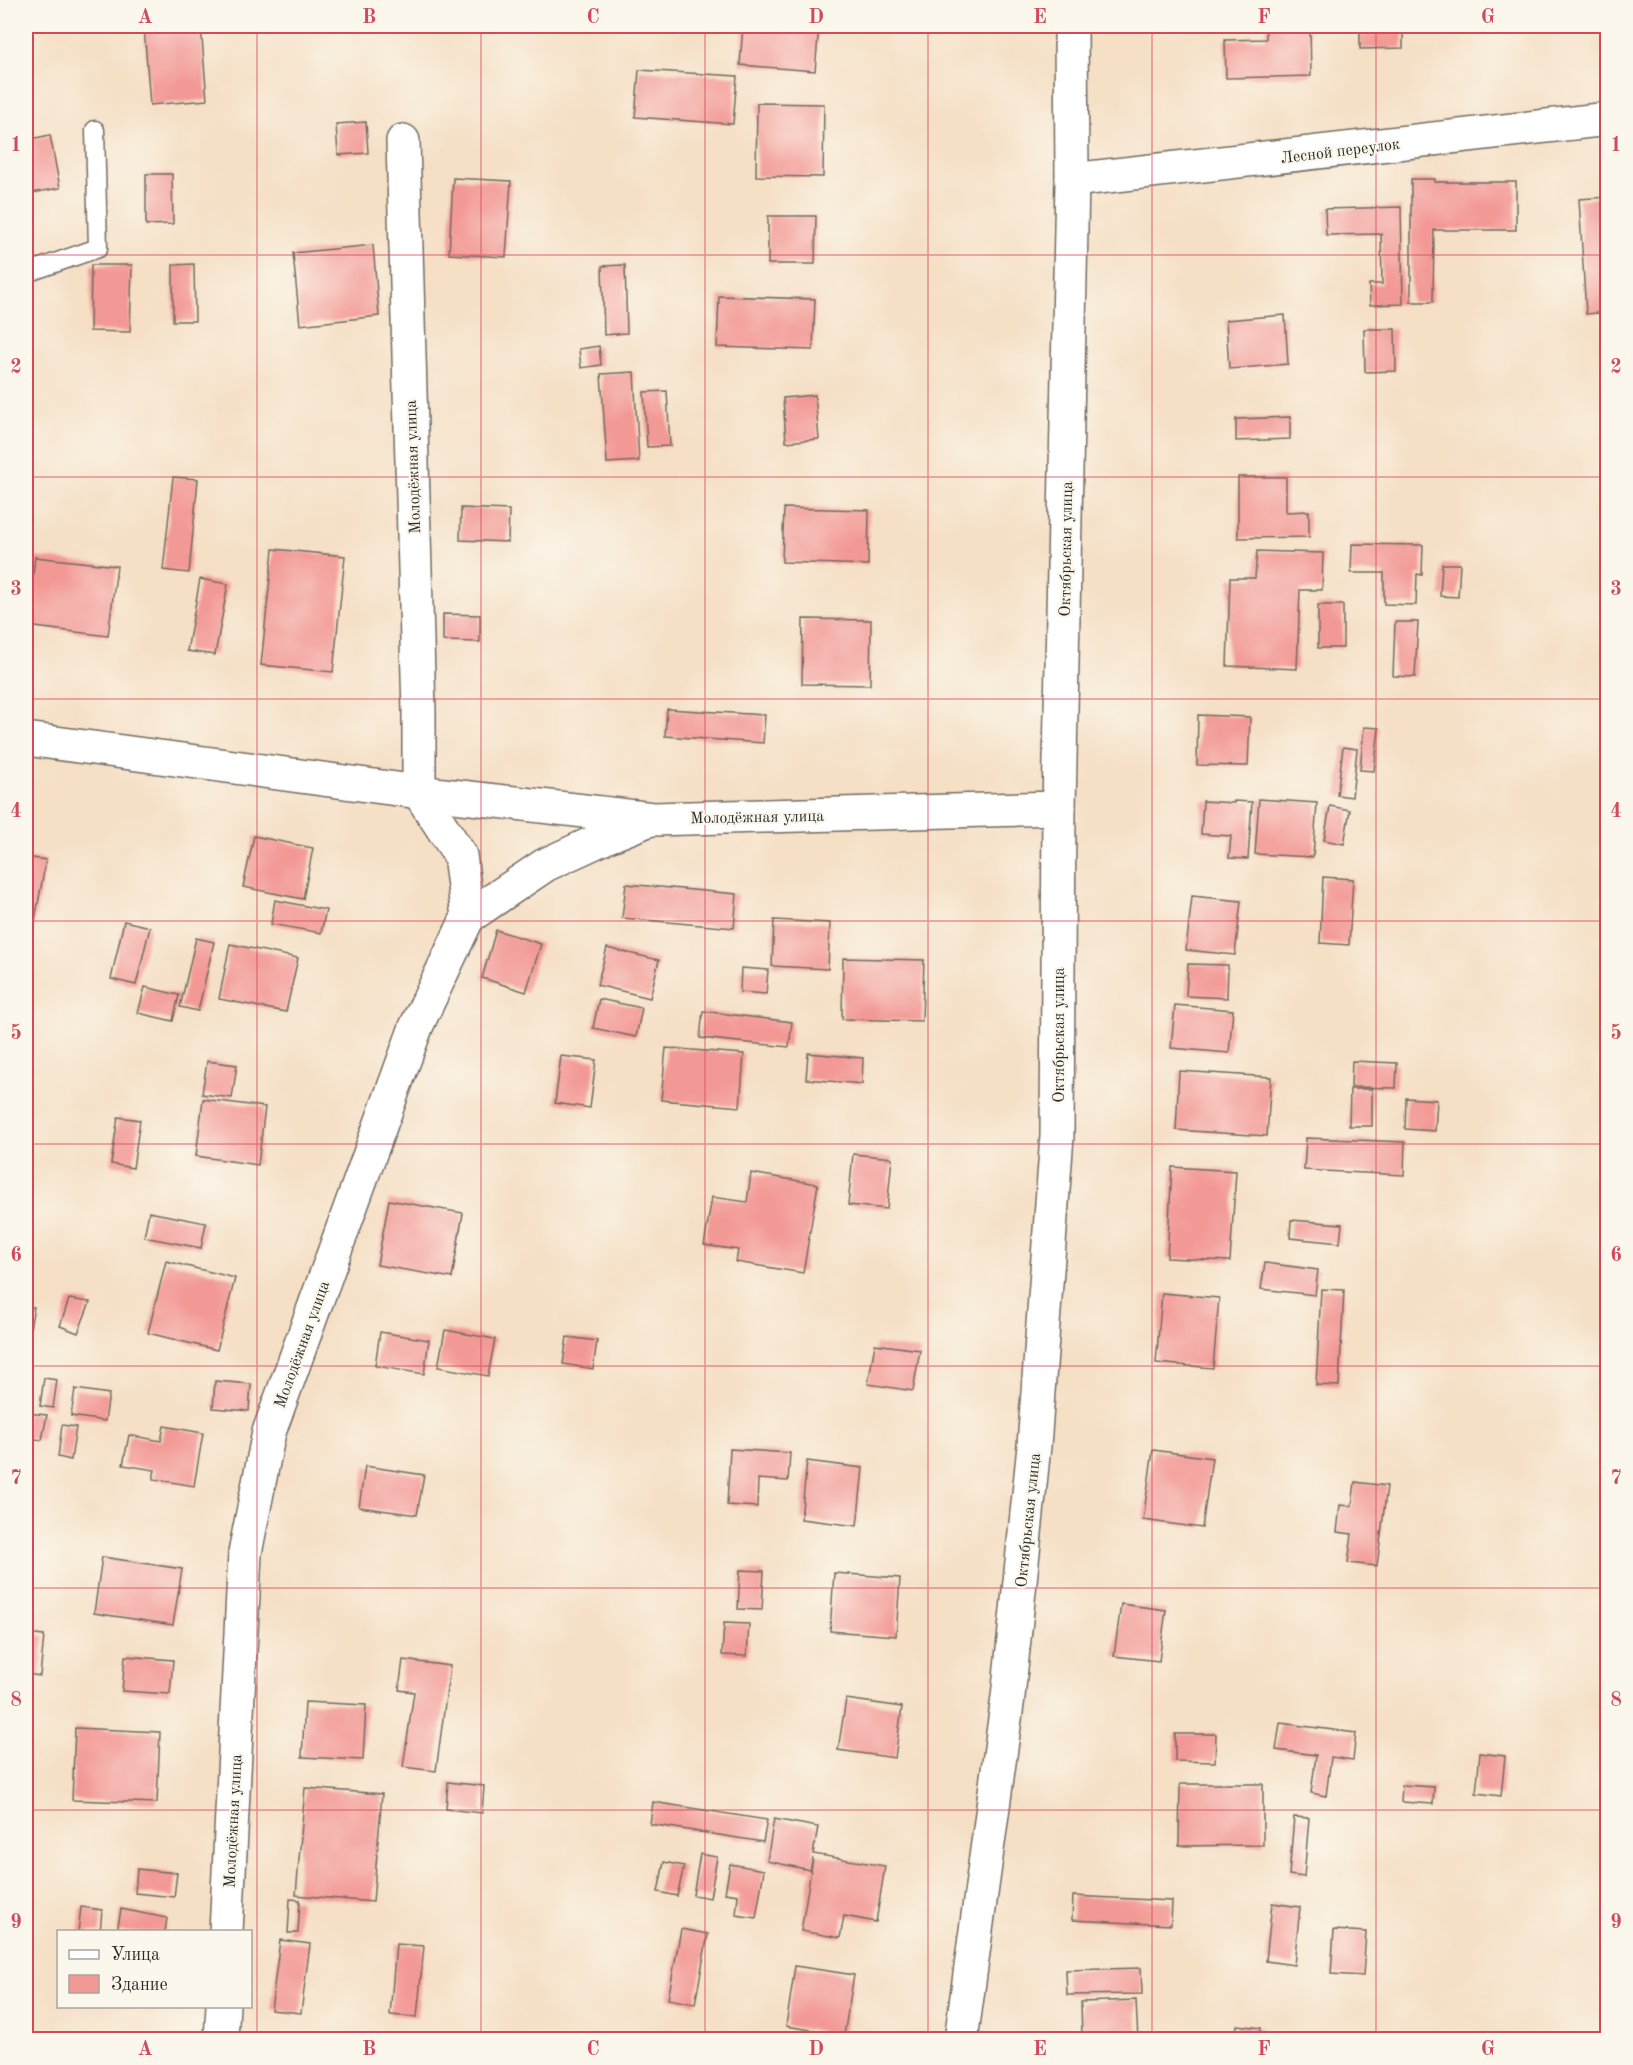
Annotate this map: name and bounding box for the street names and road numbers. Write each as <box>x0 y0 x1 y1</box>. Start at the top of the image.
street label: Лесной переулок <box>1280 137 1401 167</box>
street label: Молодёжная улица <box>404 400 424 534</box>
street label: Октябрьская улица <box>1058 481 1076 617</box>
street label: Молодёжная улица <box>690 809 824 827</box>
street label: Октябрьская улица <box>1052 967 1068 1103</box>
street label: Молодёжная улица <box>272 1279 333 1410</box>
street label: Октябрьская улица <box>1014 1452 1044 1588</box>
street label: Молодёжная улица <box>223 1754 245 1888</box>

